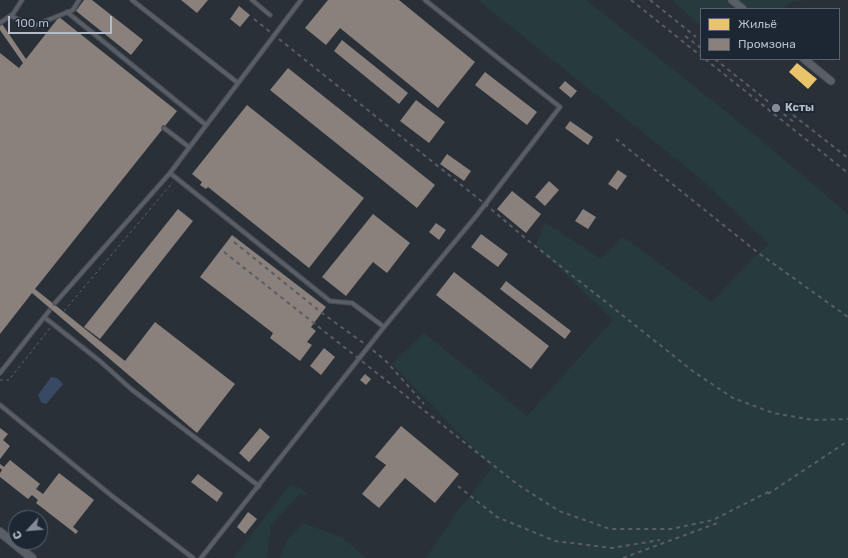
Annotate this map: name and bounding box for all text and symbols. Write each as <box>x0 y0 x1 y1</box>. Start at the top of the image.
scale bar <box>10 8 114 34</box>
legend <box>700 8 840 60</box>
text: 100 m <box>15 16 49 30</box>
text: Жильё <box>738 17 777 31</box>
text: Промзона <box>738 37 796 51</box>
place label: Ксты <box>785 101 814 115</box>
marker: Ксты <box>770 102 782 114</box>
north arrow <box>8 510 48 550</box>
text: С <box>10 529 25 541</box>

